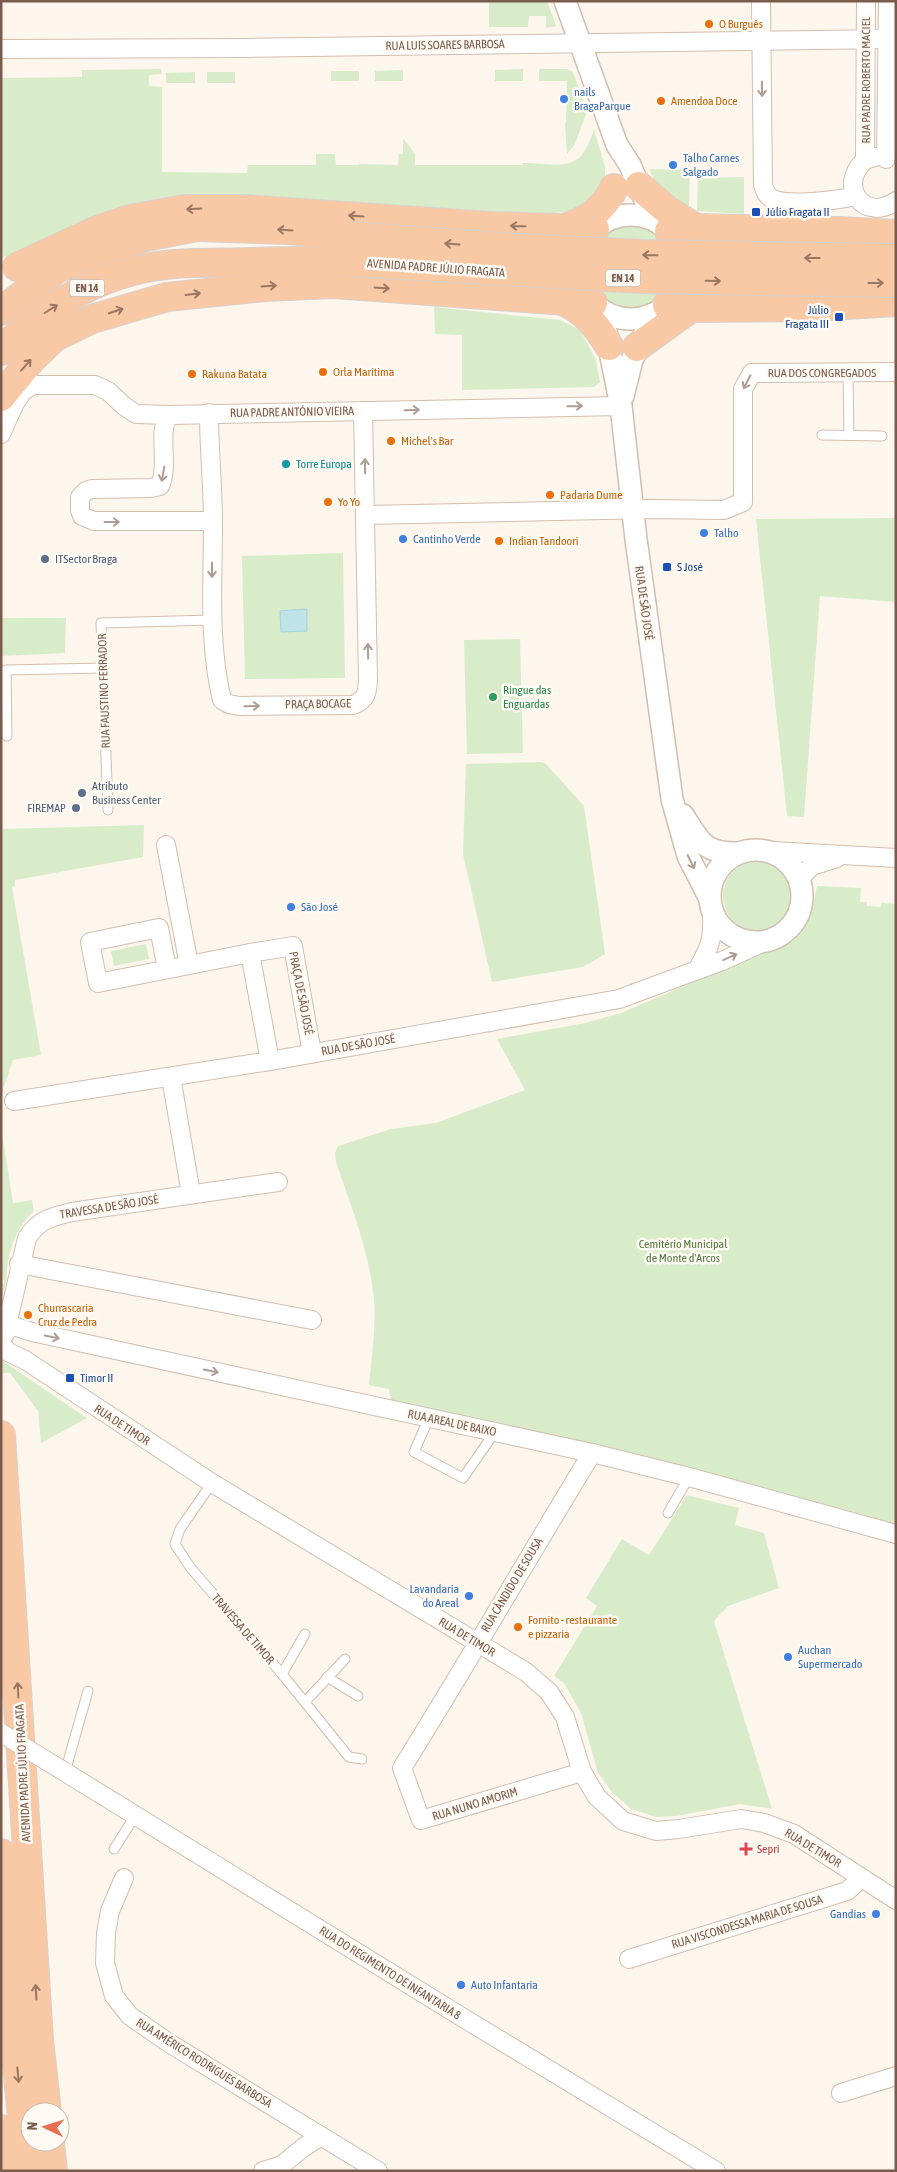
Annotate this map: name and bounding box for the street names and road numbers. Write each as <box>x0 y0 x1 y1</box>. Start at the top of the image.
street label: RUA PADRE ROBERTO MACIEL <box>859 16 873 143</box>
street label: RUA LUIS SOARES BARBOSA <box>385 37 505 53</box>
street label: AVENIDA PADRE JÚLIO FRAGATA <box>367 256 506 280</box>
road number: EN 14 <box>606 270 640 286</box>
road number: EN 14 <box>70 280 104 296</box>
street label: RUA DOS CONGREGADOS <box>768 366 876 380</box>
street label: RUA PADRE ANTÓNIO VIEIRA <box>230 404 354 420</box>
street label: RUA DE SÃO JOSÉ <box>632 565 656 641</box>
street label: RUA FAUSTINO FERRADOR <box>95 633 113 749</box>
street label: PRAÇA BOCAGE <box>285 696 351 712</box>
street label: PRAÇA DE SÃO JOSÉ <box>286 950 316 1036</box>
street label: RUA DE SÃO JOSÉ <box>320 1032 396 1058</box>
street label: TRAVESSA DE SÃO JOSÉ <box>59 1192 159 1222</box>
street label: RUA DE TIMOR <box>92 1402 152 1448</box>
street label: RUA AREAL DE BAIXO <box>406 1407 498 1439</box>
street label: RUA CÂNDIDO DE SOUSA <box>478 1535 546 1635</box>
street label: TRAVESSA DE TIMOR <box>209 1591 277 1667</box>
street label: RUA DE TIMOR <box>436 1615 498 1659</box>
street label: AVENIDA PADRE JÚLIO FRAGATA <box>12 1704 34 1842</box>
street label: RUA NUNO AMORIM <box>431 1784 519 1824</box>
street label: RUA DE TIMOR <box>782 1826 844 1870</box>
street label: RUA VISCONDESSA MARIA DE SOUSA <box>670 1892 824 1952</box>
street label: RUA DO REGIMENTO DE INFANTARIA 8 <box>317 1923 464 2023</box>
street label: RUA AMÉRICO RODRIGUES BARBOSA <box>133 2015 275 2111</box>

